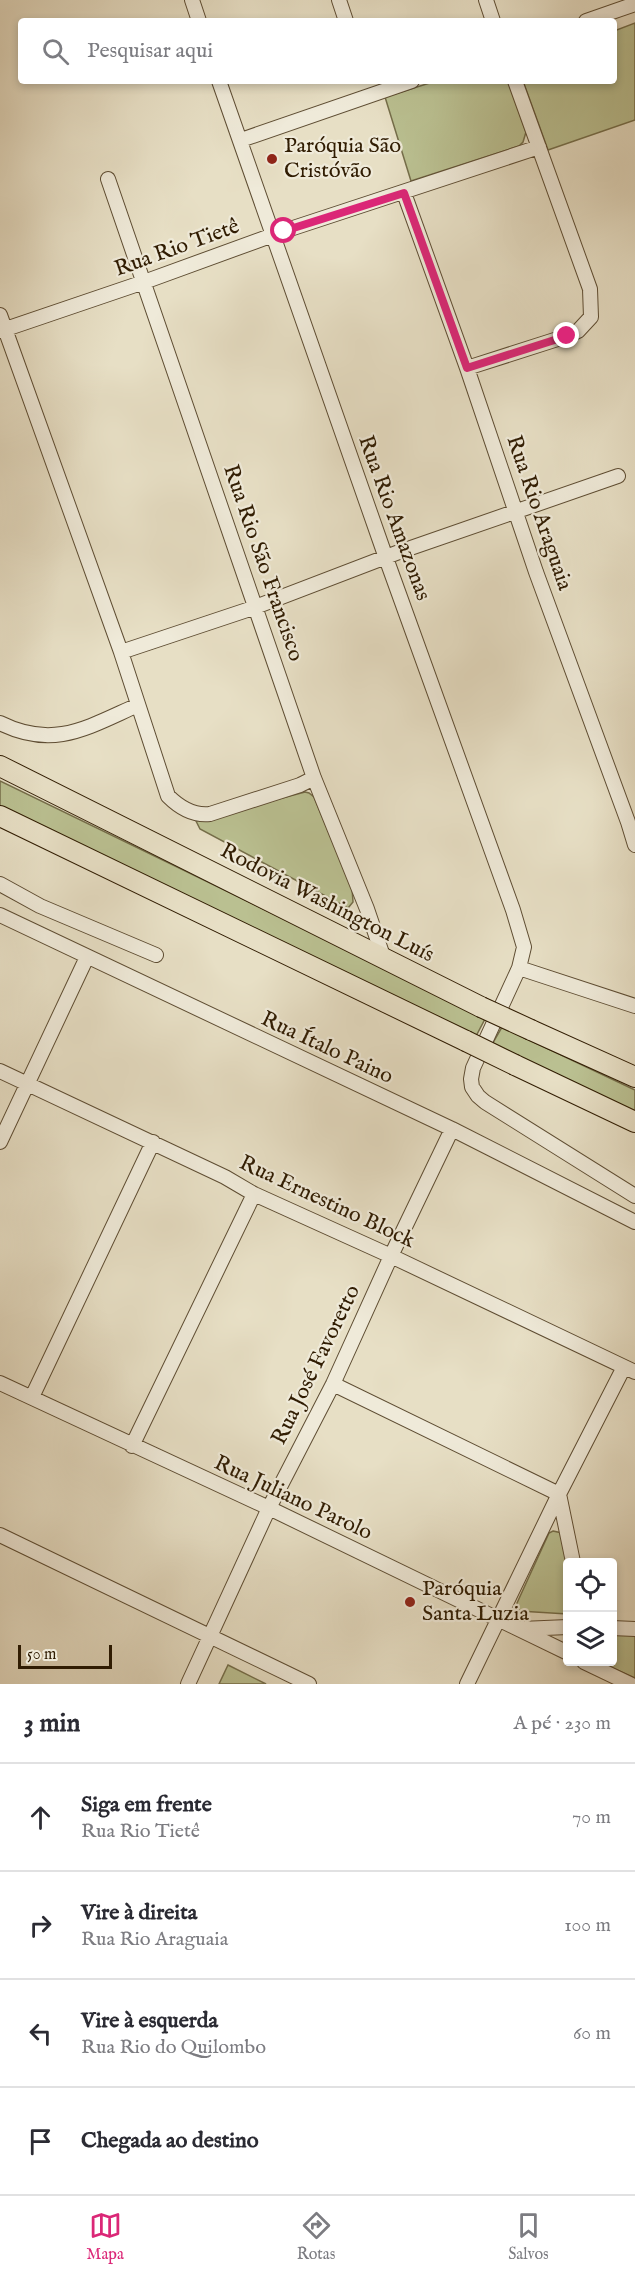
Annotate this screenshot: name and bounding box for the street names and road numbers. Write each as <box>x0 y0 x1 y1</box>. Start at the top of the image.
street label: Rua Rio Tietê <box>111 212 243 284</box>
street label: Rua Rio Amazonas <box>351 432 437 604</box>
street label: Rua Rio Araguaia <box>499 432 579 595</box>
street label: Rua Rio São Francisco <box>216 461 310 665</box>
street label: Rodovia Washington Luís <box>215 837 439 969</box>
street label: Rua Ítalo Paino <box>256 1005 398 1091</box>
street label: Rua Ernestino Block <box>235 1149 419 1255</box>
street label: Rua José Favoretto <box>265 1280 367 1450</box>
street label: Rua Juliano Parolo <box>209 1449 377 1547</box>

